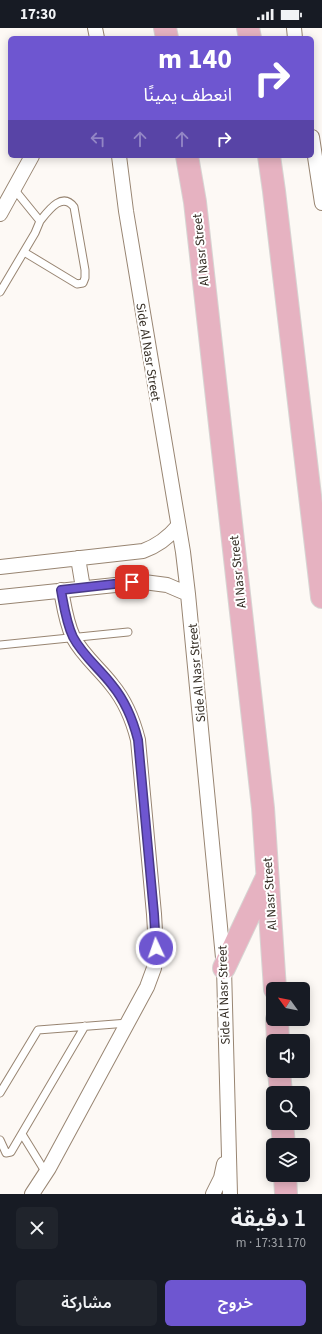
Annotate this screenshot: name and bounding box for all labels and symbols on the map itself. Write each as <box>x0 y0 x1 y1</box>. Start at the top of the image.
street label: Al Nasr Street <box>188 212 214 287</box>
street label: Side Al Nasr Street <box>131 302 165 403</box>
street label: Al Nasr Street <box>225 534 251 609</box>
pin <box>115 565 149 599</box>
street label: Side Al Nasr Street <box>184 622 210 723</box>
street label: Al Nasr Street <box>258 856 282 931</box>
position arrow <box>135 927 177 969</box>
street label: Side Al Nasr Street <box>213 944 235 1045</box>
north arrow <box>266 982 310 1026</box>

